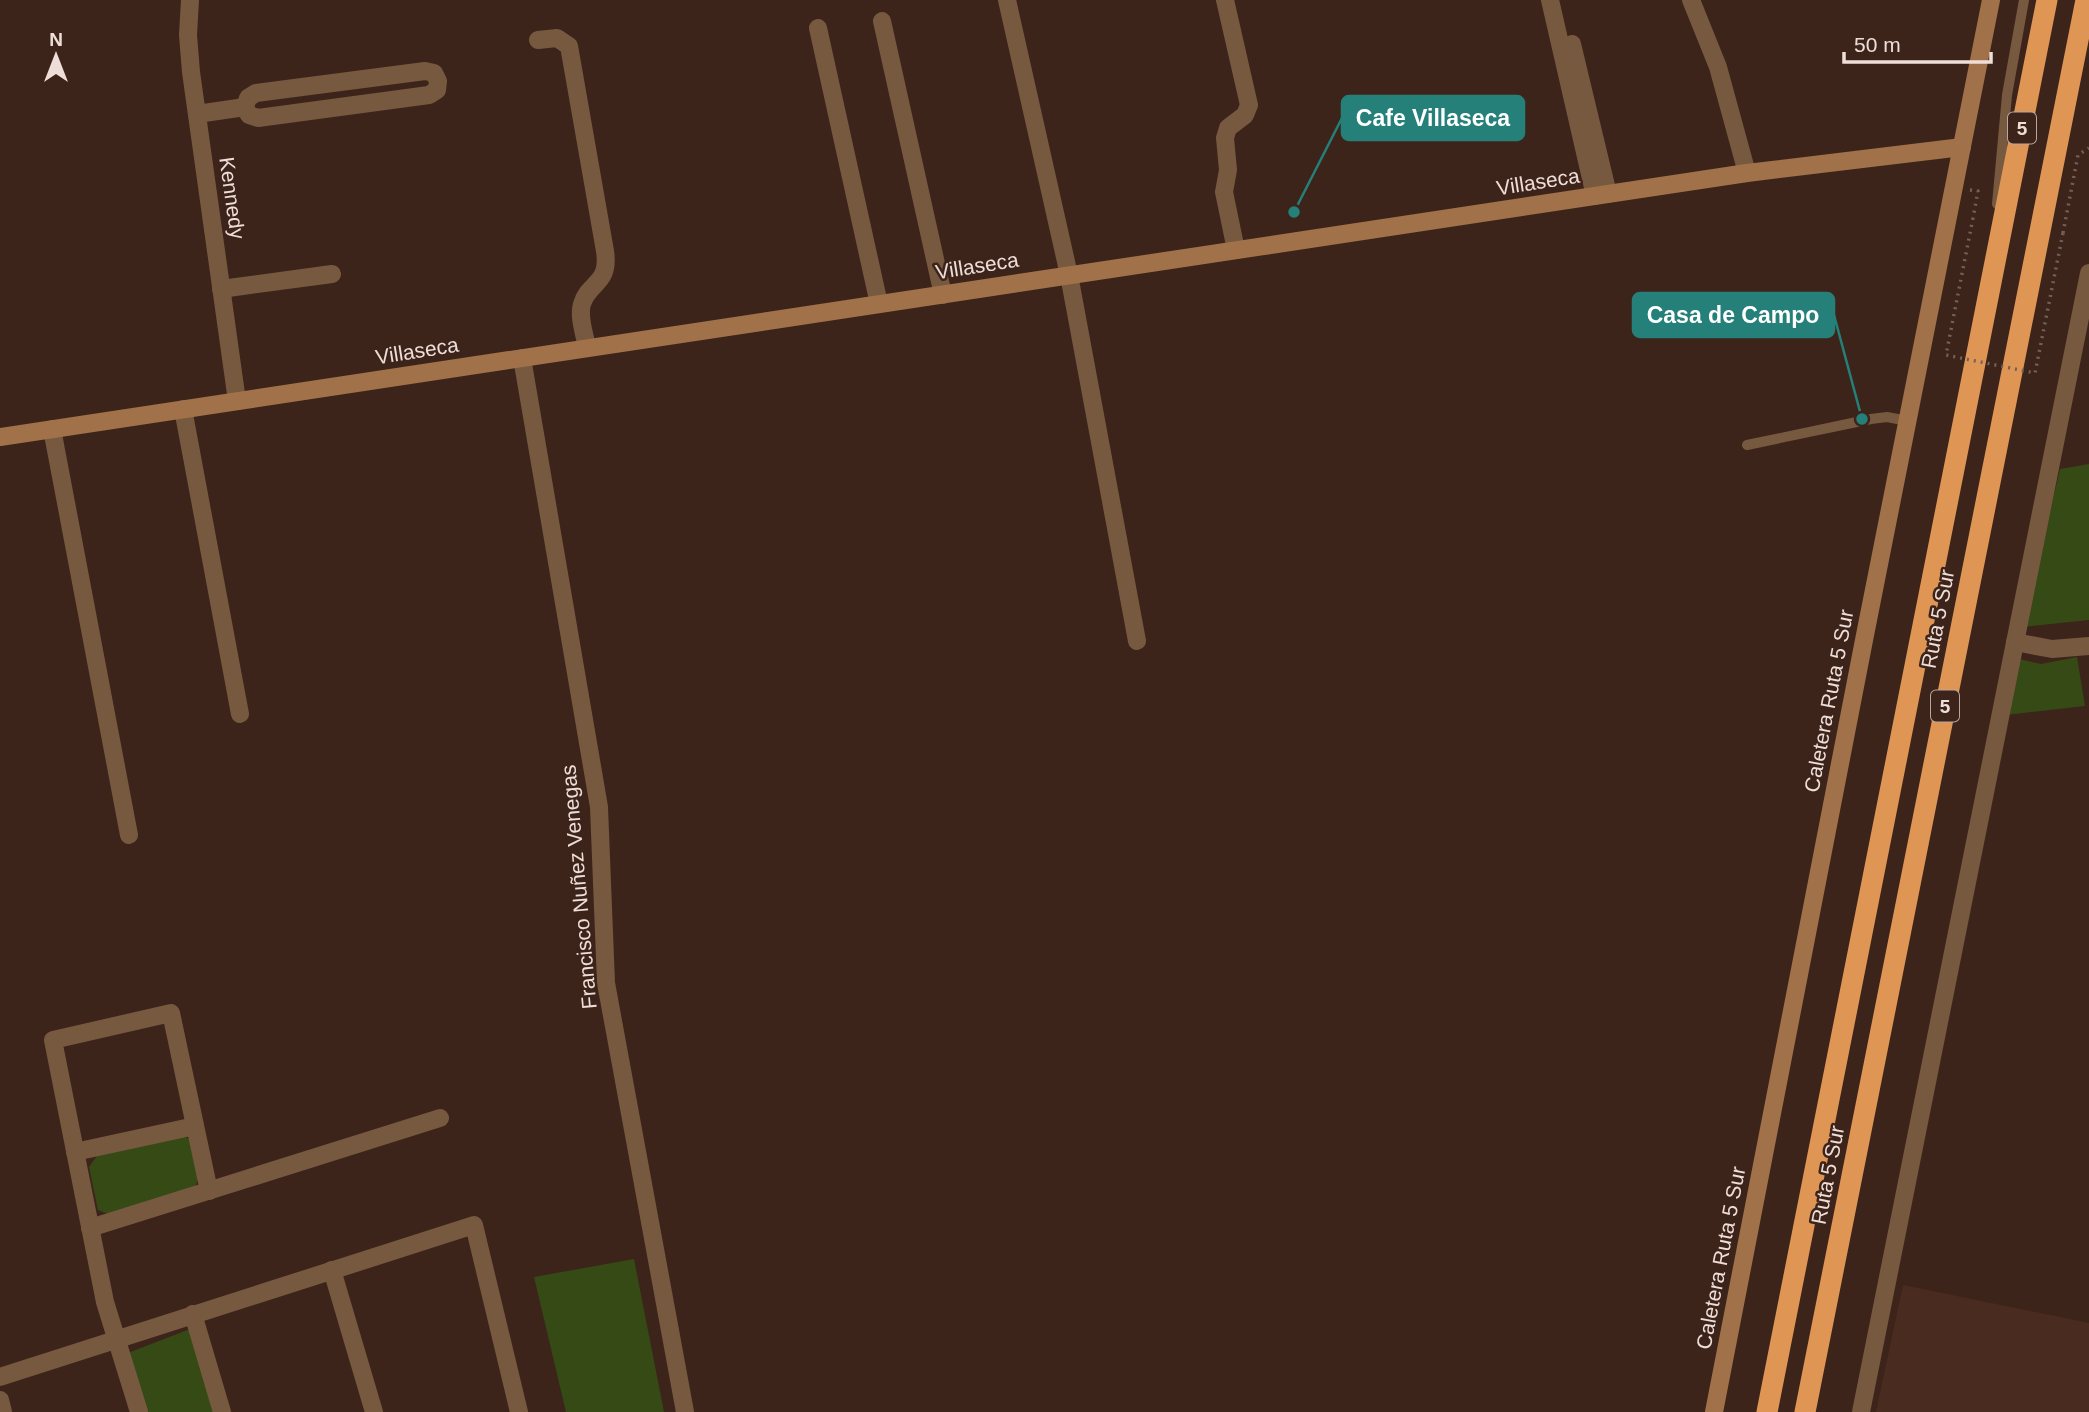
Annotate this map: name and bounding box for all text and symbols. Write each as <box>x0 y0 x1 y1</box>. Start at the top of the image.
north arrow <box>21 21 91 91</box>
scale bar <box>1844 21 1991 65</box>
text: N <box>49 29 63 50</box>
text: 50 m <box>1854 33 1901 56</box>
callout: Cafe Villaseca <box>1342 96 1524 140</box>
text: Cafe Villaseca <box>1356 105 1510 131</box>
road number: 5 <box>2008 112 2036 144</box>
street label: Kennedy <box>215 155 250 241</box>
street label: Villaseca <box>1495 164 1581 199</box>
street label: Villaseca <box>934 248 1020 283</box>
callout: Casa de Campo <box>1633 293 1834 337</box>
text: Casa de Campo <box>1647 302 1819 328</box>
street label: Villaseca <box>374 333 460 368</box>
street label: Ruta 5 Sur <box>1917 567 1958 670</box>
street label: Caletera Ruta 5 Sur <box>1800 608 1858 794</box>
road number: 5 <box>1931 691 1959 722</box>
street label: Francisco Nuñez Venegas <box>556 764 601 1010</box>
street label: Ruta 5 Sur <box>1807 1123 1848 1226</box>
street label: Caletera Ruta 5 Sur <box>1692 1165 1750 1351</box>

